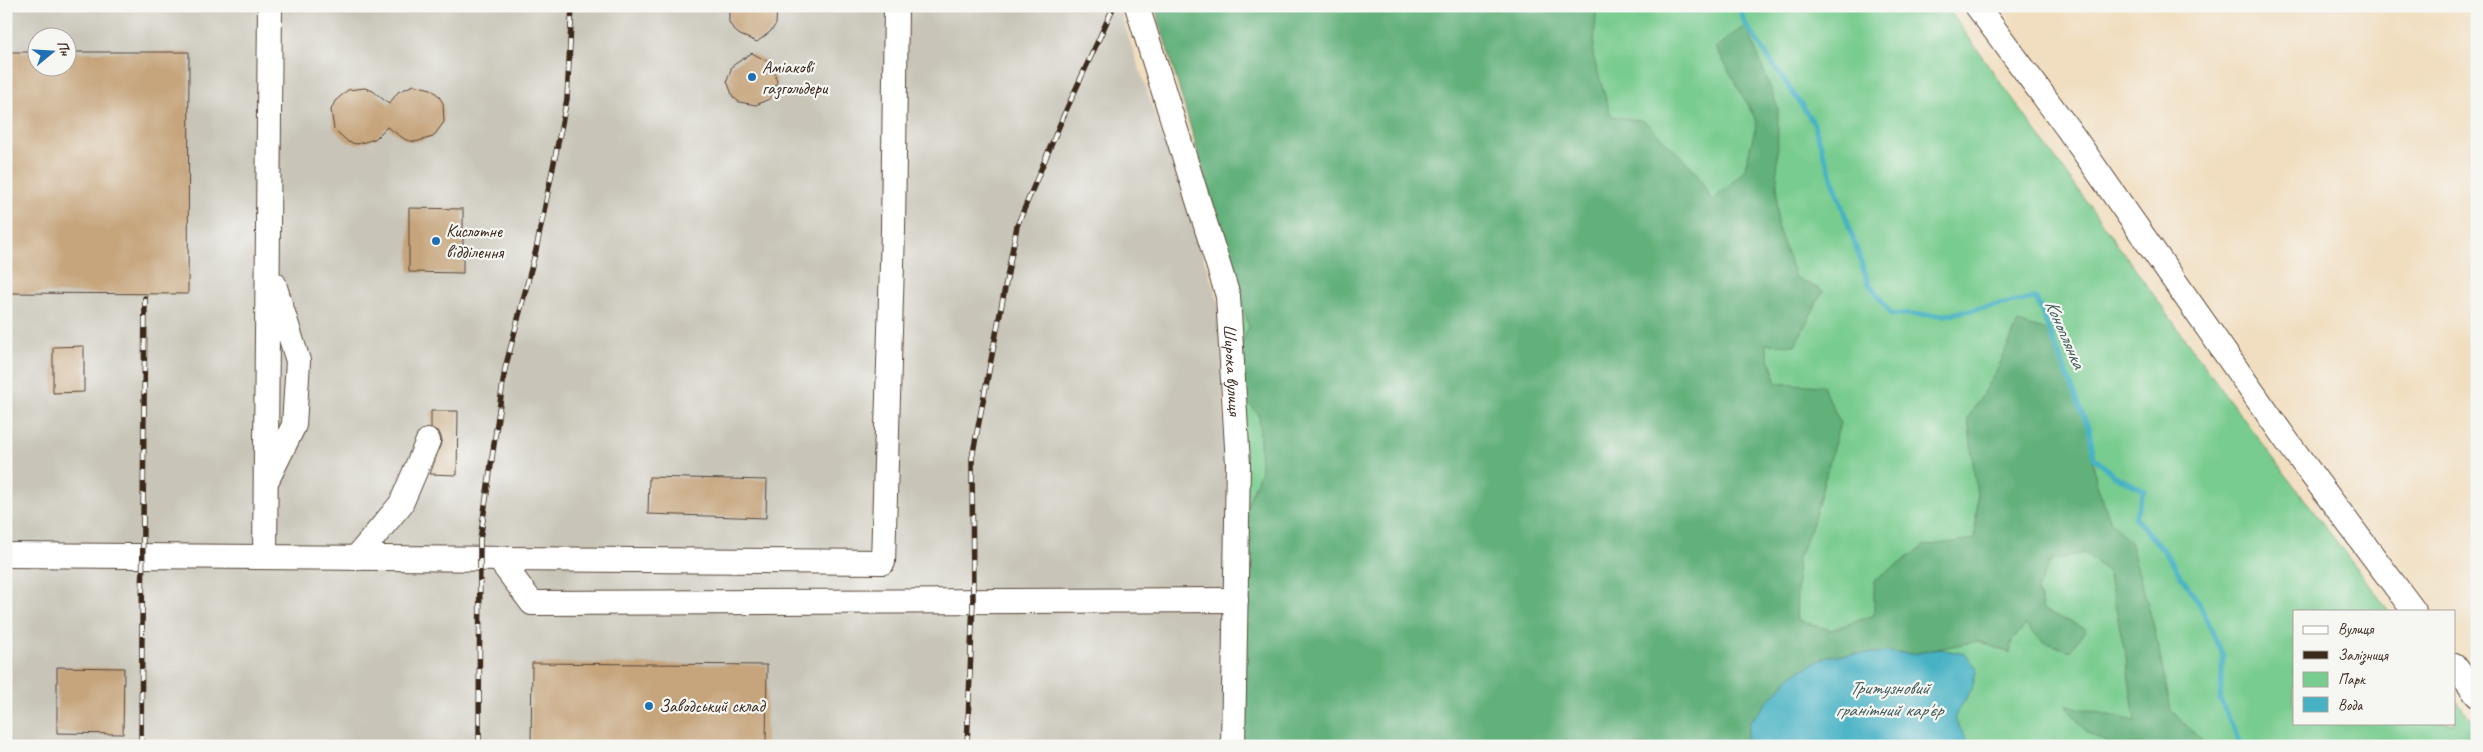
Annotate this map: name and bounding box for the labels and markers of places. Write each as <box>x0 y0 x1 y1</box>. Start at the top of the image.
place label: Аміакові газгольдери <box>762 56 829 100</box>
marker: Аміакові газгольдери <box>746 71 758 83</box>
place label: Кислотне відділення <box>446 220 504 263</box>
marker: Кислотне відділення <box>430 235 442 247</box>
place label: Заводський склад <box>659 695 766 717</box>
marker: Заводський склад <box>643 700 655 712</box>

